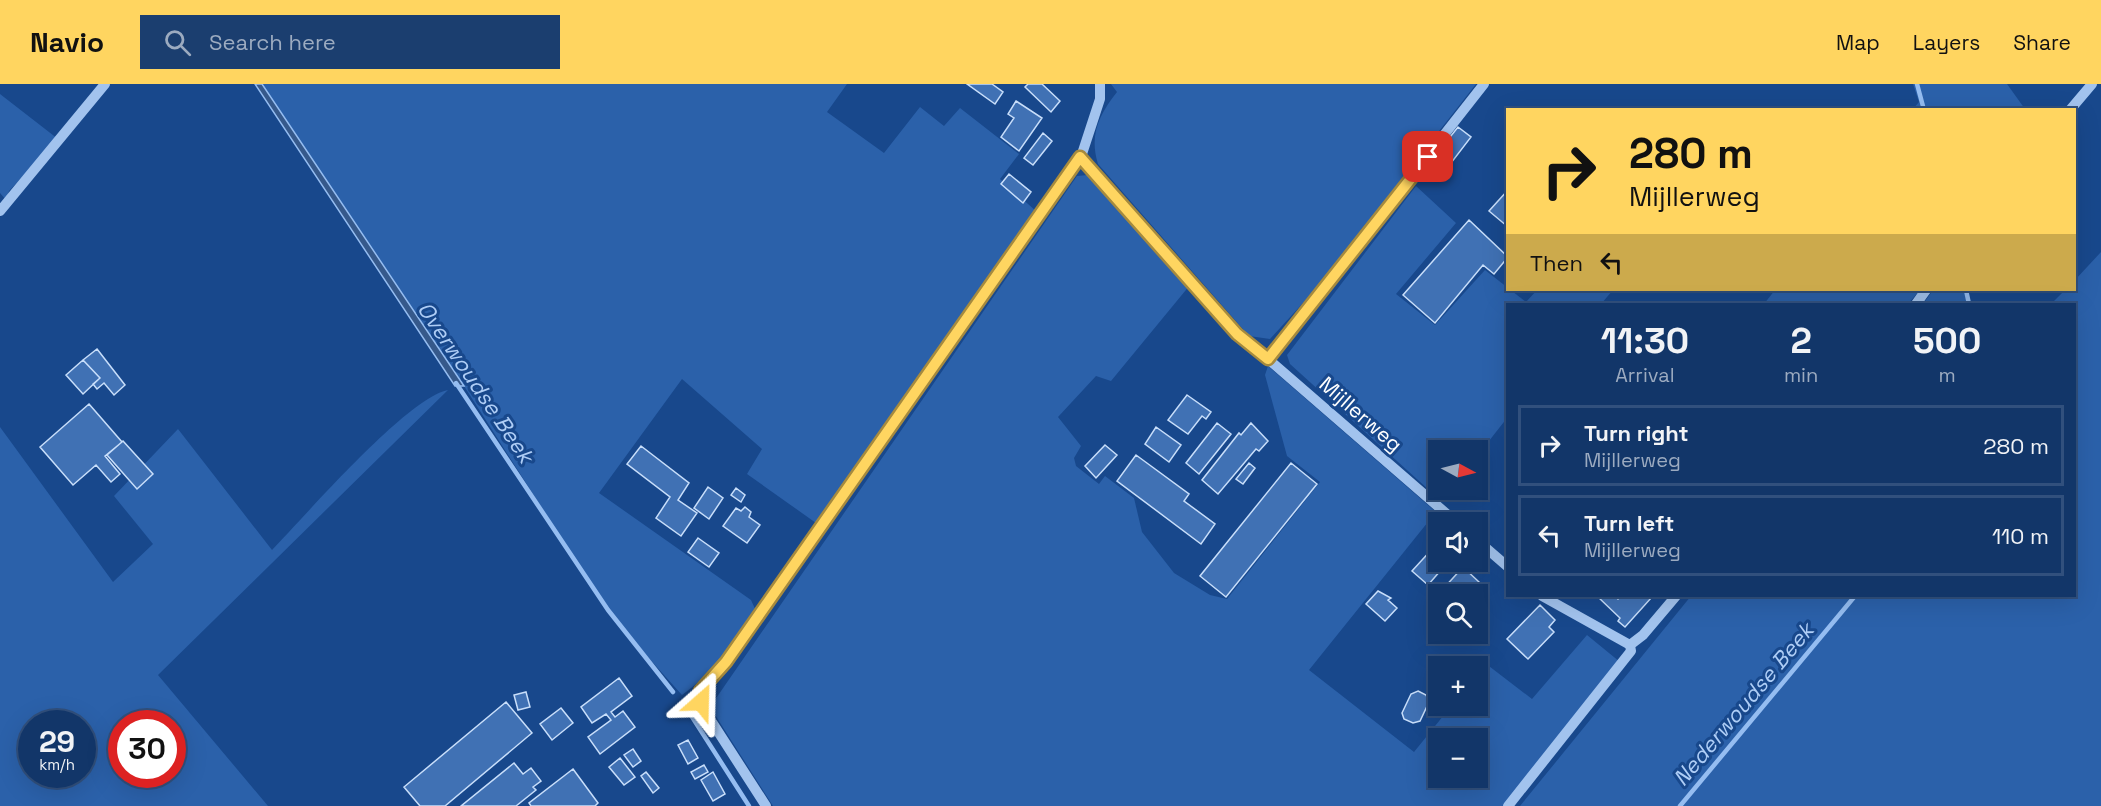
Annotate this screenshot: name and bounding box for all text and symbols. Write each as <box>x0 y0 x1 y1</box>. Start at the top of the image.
search box <box>140 15 560 69</box>
text: Navio <box>30 24 104 60</box>
icon: search <box>161 26 194 59</box>
text: Search here <box>209 28 336 56</box>
text: Map <box>1836 29 1880 56</box>
text: Layers <box>1913 29 1980 56</box>
text: Share <box>2013 29 2071 56</box>
text: 280 m <box>1629 127 1753 180</box>
pin <box>1402 131 1453 182</box>
icon: right <box>1530 132 1608 210</box>
icon: arrive <box>1411 140 1444 173</box>
text: Mijllerweg <box>1629 179 1760 214</box>
icon: left <box>1595 246 1628 279</box>
text: Then <box>1530 249 1583 277</box>
water label: Overwoudse Beek <box>412 296 542 470</box>
text: 11:30 <box>1601 318 1689 364</box>
text: 2 <box>1790 318 1812 364</box>
text: 500 <box>1913 318 1981 364</box>
text: Arrival <box>1615 362 1675 388</box>
text: min <box>1784 362 1818 388</box>
text: m <box>1939 362 1956 388</box>
street label: Mijllerweg <box>1314 370 1408 458</box>
text: Turn right <box>1584 419 1689 447</box>
icon: right <box>1533 429 1566 462</box>
text: 280 m <box>1983 432 2049 460</box>
north arrow <box>1428 440 1488 500</box>
map controls <box>1428 440 1488 788</box>
text: Mijllerweg <box>1584 447 1681 473</box>
text: Turn left <box>1584 509 1674 537</box>
button: sound <box>1428 512 1488 572</box>
icon: left <box>1533 519 1566 552</box>
text: 110 m <box>1992 522 2049 550</box>
text: Mijllerweg <box>1584 537 1681 563</box>
button: search <box>1428 584 1488 644</box>
water label: Nederwoudse Beek <box>1667 615 1821 791</box>
button: + <box>1428 656 1488 716</box>
position arrow <box>669 670 733 734</box>
speed limit sign: 30 <box>108 710 186 788</box>
text: 29 <box>39 722 75 761</box>
button: − <box>1428 728 1488 788</box>
text: km/h <box>39 755 75 774</box>

